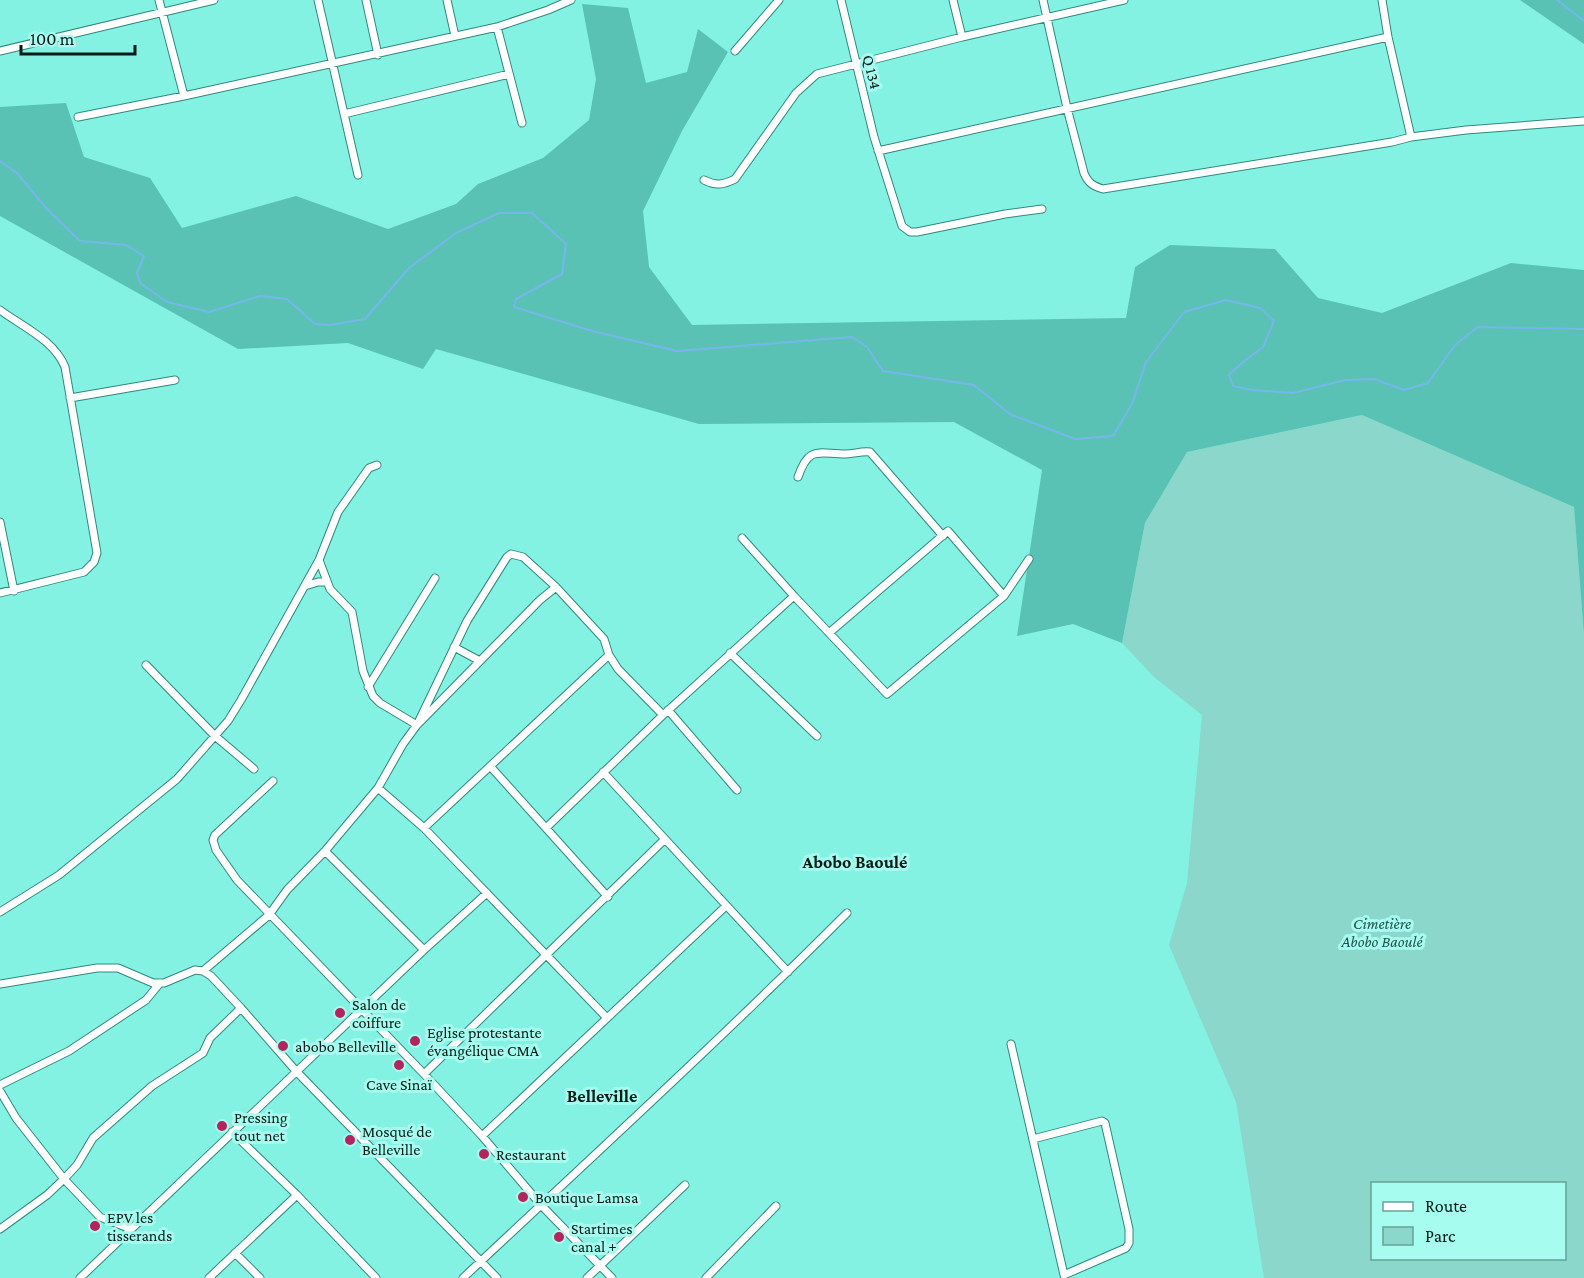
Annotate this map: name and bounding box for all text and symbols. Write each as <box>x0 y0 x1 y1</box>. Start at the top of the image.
scale bar <box>21 18 135 56</box>
text: 100 m <box>30 29 75 49</box>
street label: Q 134 <box>860 53 884 91</box>
district label: Abobo Baoulé <box>802 852 907 872</box>
park label: Cimetière Abobo Baoulé <box>1341 915 1423 950</box>
place label: Salon de coiffure <box>352 996 406 1031</box>
marker: Salon de coiffure <box>333 1006 347 1020</box>
place label: Eglise protestante évangélique CMA <box>427 1024 542 1060</box>
marker: Eglise protestante évangélique CMA <box>408 1034 422 1048</box>
place label: abobo Belleville <box>295 1038 396 1055</box>
marker: abobo Belleville <box>276 1039 290 1053</box>
marker: Cave Sinaï <box>392 1058 406 1072</box>
place label: Cave Sinaï <box>366 1076 433 1093</box>
district label: Belleville <box>567 1086 637 1106</box>
place label: Pressing tout net <box>234 1109 288 1144</box>
marker: Pressing tout net <box>215 1119 229 1133</box>
place label: Mosqué de Belleville <box>362 1123 432 1158</box>
marker: Mosqué de Belleville <box>343 1133 357 1147</box>
place label: Restaurant <box>496 1146 566 1163</box>
marker: Restaurant <box>477 1147 491 1161</box>
legend <box>1371 1182 1566 1260</box>
place label: Boutique Lamsa <box>535 1189 639 1207</box>
marker: Boutique Lamsa <box>516 1190 530 1204</box>
text: Route <box>1425 1196 1467 1216</box>
place label: EPV les tisserands <box>107 1209 172 1244</box>
marker: EPV les tisserands <box>88 1219 102 1233</box>
place label: Startimes canal + <box>571 1220 632 1255</box>
text: Parc <box>1425 1226 1456 1246</box>
marker: Startimes canal + <box>552 1230 566 1244</box>

